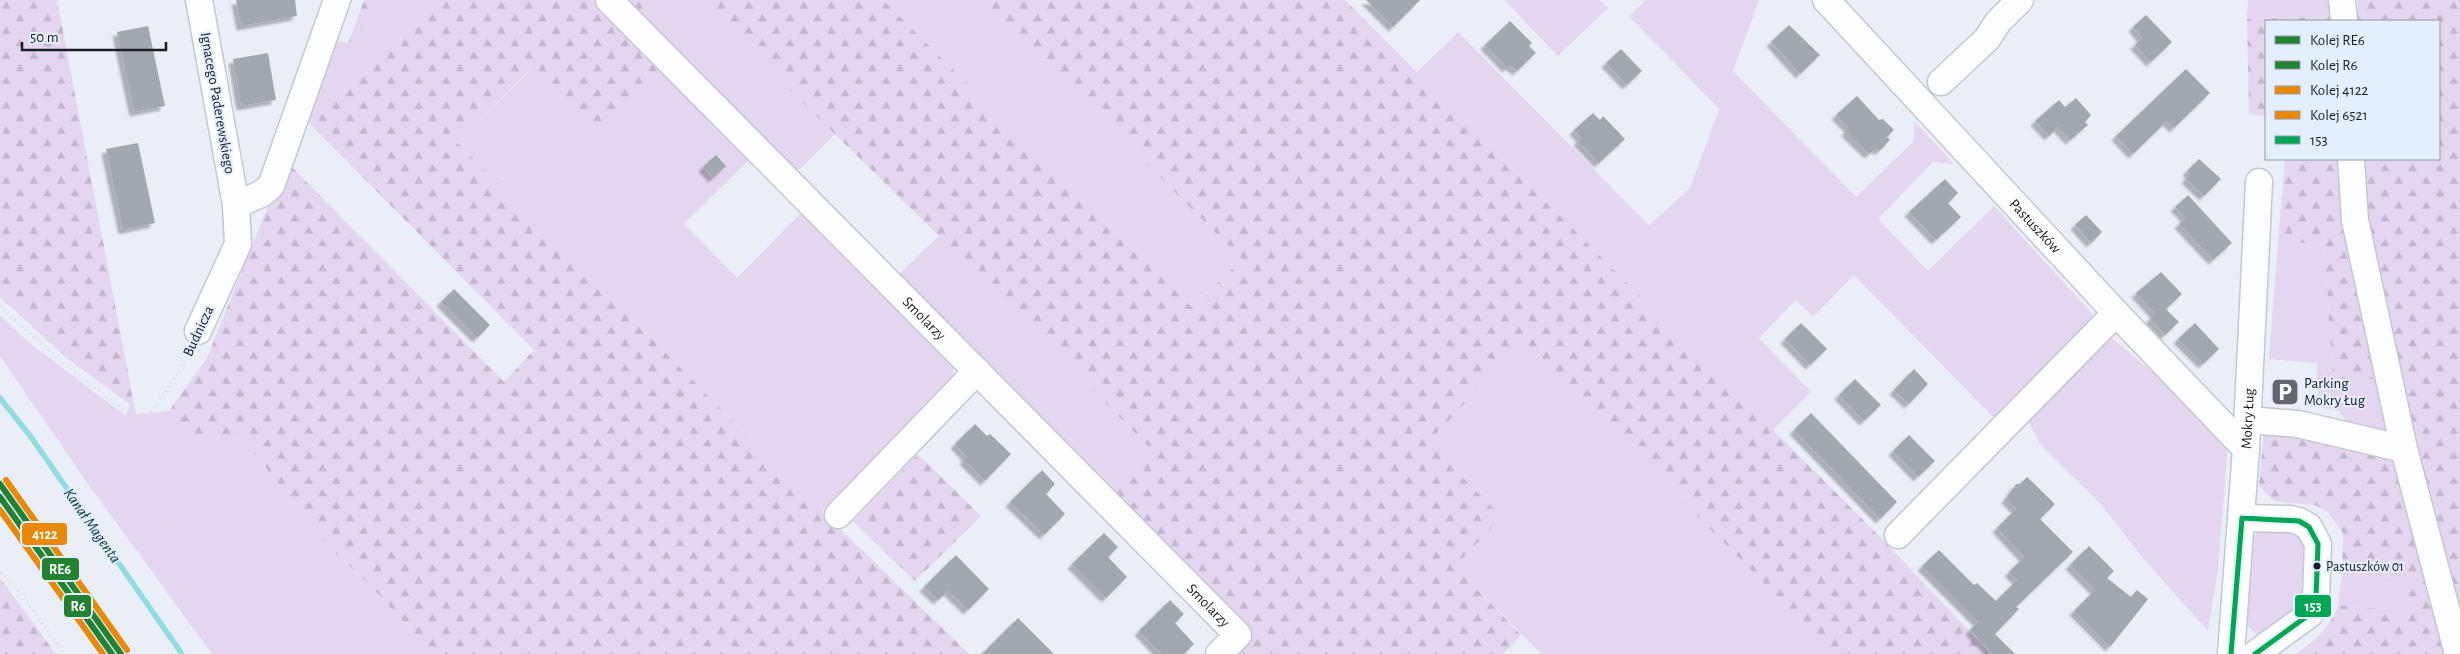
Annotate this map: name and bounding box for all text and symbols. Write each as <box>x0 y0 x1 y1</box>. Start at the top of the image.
scale bar <box>22 20 166 52</box>
legend <box>2265 20 2440 160</box>
text: 50 m <box>30 30 59 45</box>
street label: Ignacego Paderewskiego <box>198 31 237 175</box>
text: Kolej RE6 <box>2310 33 2365 48</box>
text: Kolej R6 <box>2310 58 2358 73</box>
text: Kolej 4122 <box>2310 83 2368 98</box>
text: Kolej 6521 <box>2310 108 2368 123</box>
text: 153 <box>2310 133 2328 148</box>
street label: Pastuszków <box>2006 196 2064 256</box>
street label: Smolarzy <box>899 294 949 344</box>
street label: Budnicza <box>180 304 217 359</box>
place label: Parking Mokry Ług <box>2304 376 2366 408</box>
parking icon: Parking Mokry Ług <box>2270 377 2300 407</box>
street label: Mokry Ług <box>2239 387 2257 449</box>
water label: Kanał Magenta <box>61 485 124 566</box>
line badge: 4122 <box>21 522 68 546</box>
text: 4122 <box>32 528 58 542</box>
line badge: RE6 <box>41 557 80 581</box>
place label: Pastuszków 01 <box>2326 560 2404 574</box>
marker: Pastuszków 01 <box>2312 561 2322 571</box>
text: RE6 <box>49 563 71 577</box>
street label: Smolarzy <box>1184 581 1233 631</box>
line badge: R6 <box>63 594 92 618</box>
line badge: 153 <box>2294 594 2332 618</box>
text: R6 <box>70 600 86 614</box>
text: 153 <box>2304 600 2322 614</box>

